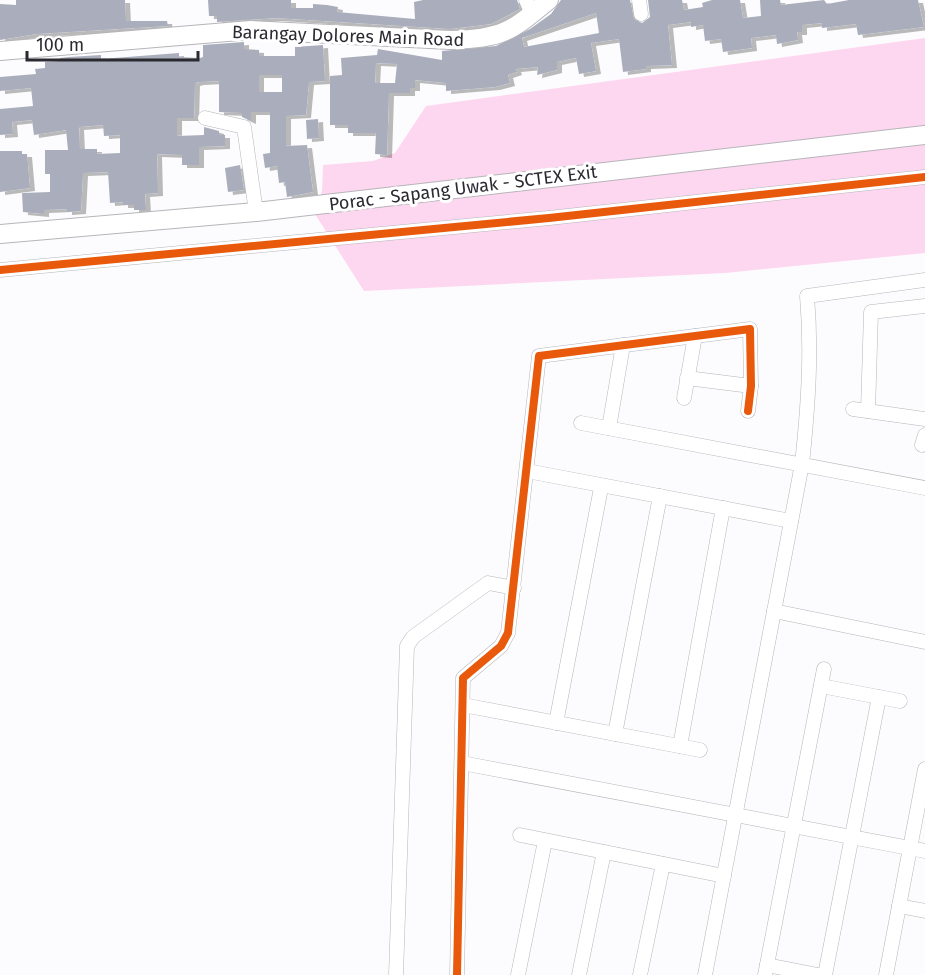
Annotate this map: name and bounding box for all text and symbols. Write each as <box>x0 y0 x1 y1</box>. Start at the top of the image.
street label: Barangay Dolores Main Road <box>231 21 465 51</box>
scale bar <box>27 24 198 62</box>
text: 100 m <box>36 34 84 56</box>
street label: Porac - Sapang Uwak - SCTEX Exit <box>328 161 599 215</box>

